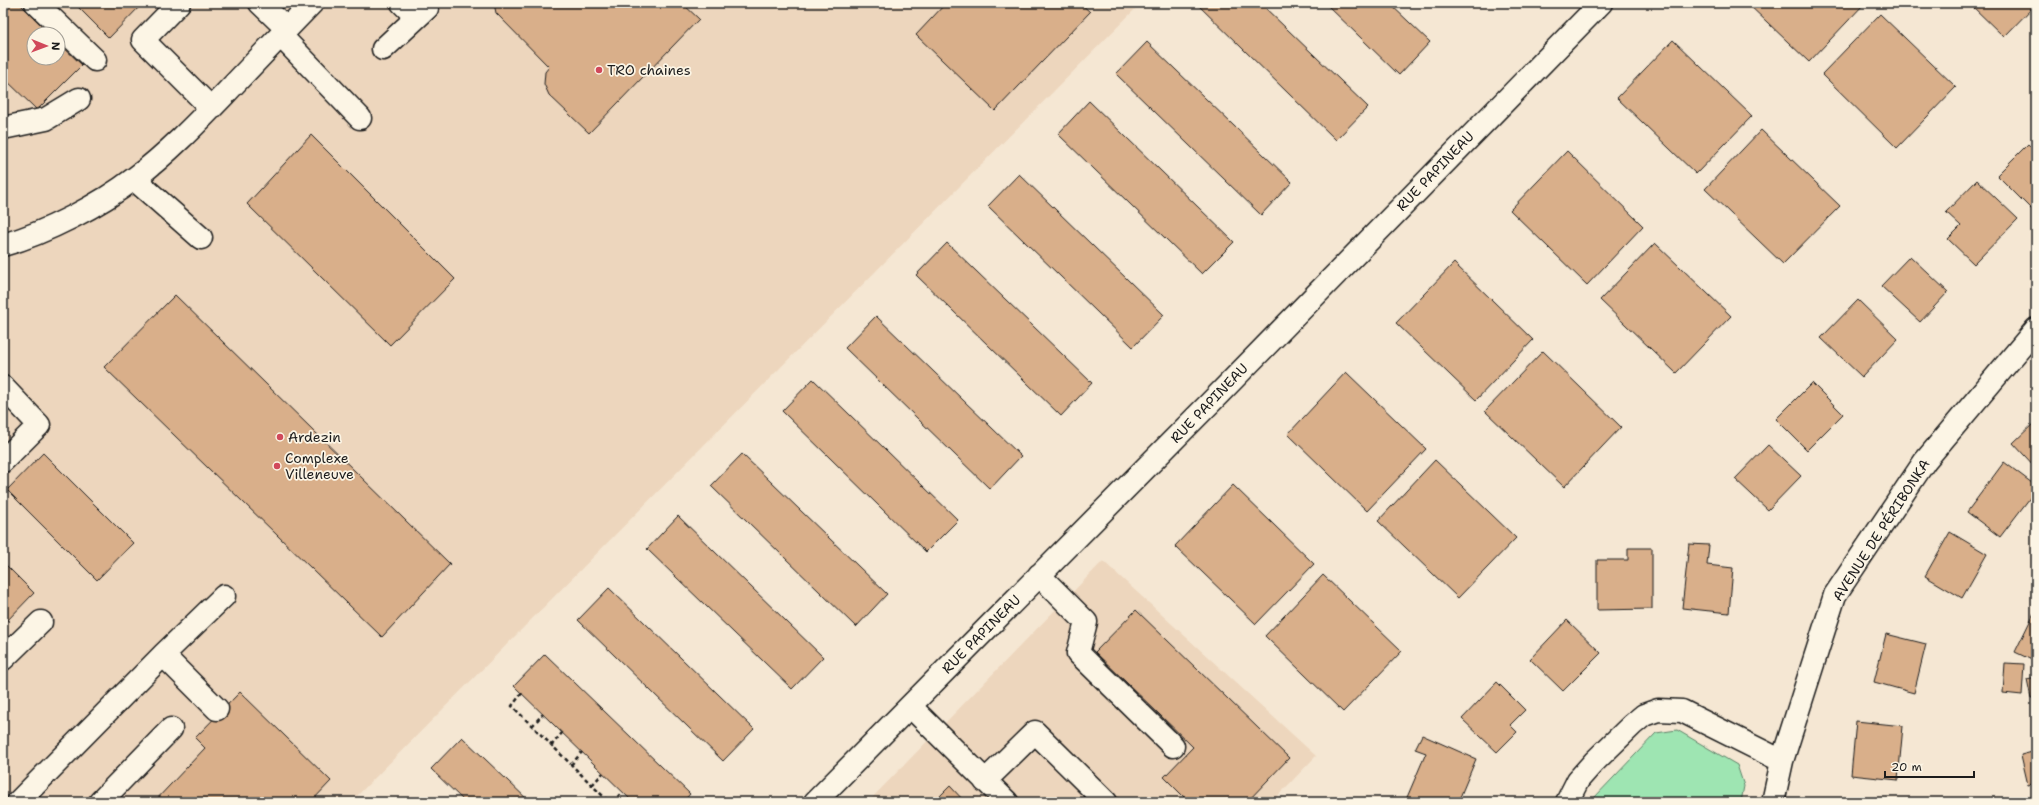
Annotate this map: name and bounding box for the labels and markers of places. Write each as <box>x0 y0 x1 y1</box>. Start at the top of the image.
place label: TRO chaines <box>607 61 691 79</box>
marker: TRO chaines <box>594 65 604 75</box>
place label: Ardezin <box>288 428 341 446</box>
marker: Ardezin <box>275 432 285 442</box>
place label: Complexe Villeneuve <box>285 449 354 483</box>
marker: Complexe Villeneuve <box>272 461 282 471</box>

